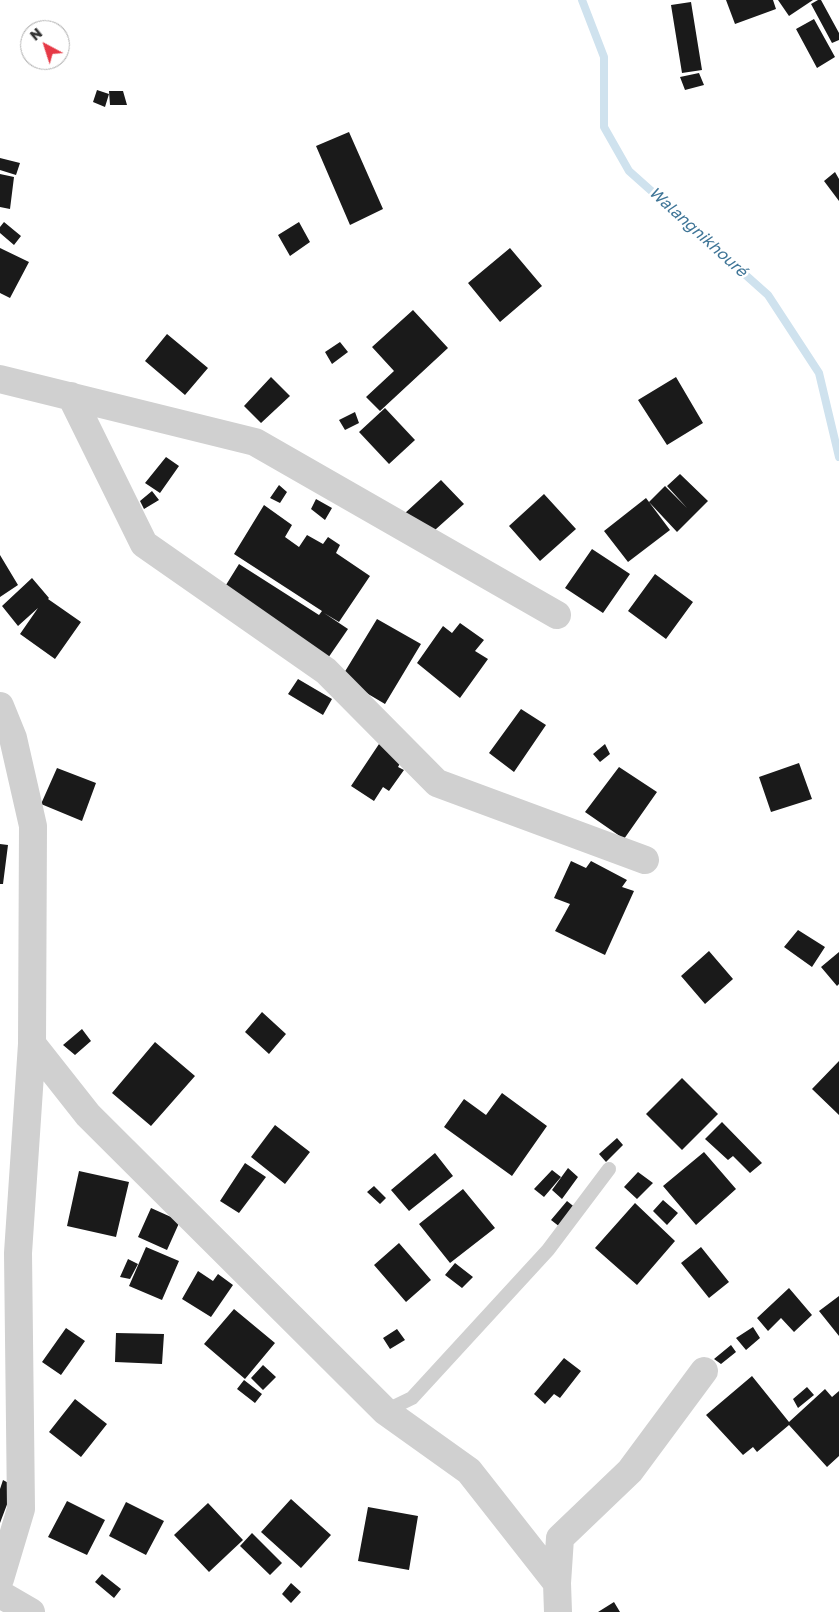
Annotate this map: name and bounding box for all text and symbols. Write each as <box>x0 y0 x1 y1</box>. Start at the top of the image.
north arrow <box>20 20 70 70</box>
text: N <box>26 24 45 44</box>
water label: Walangnikhouré <box>645 183 751 281</box>

